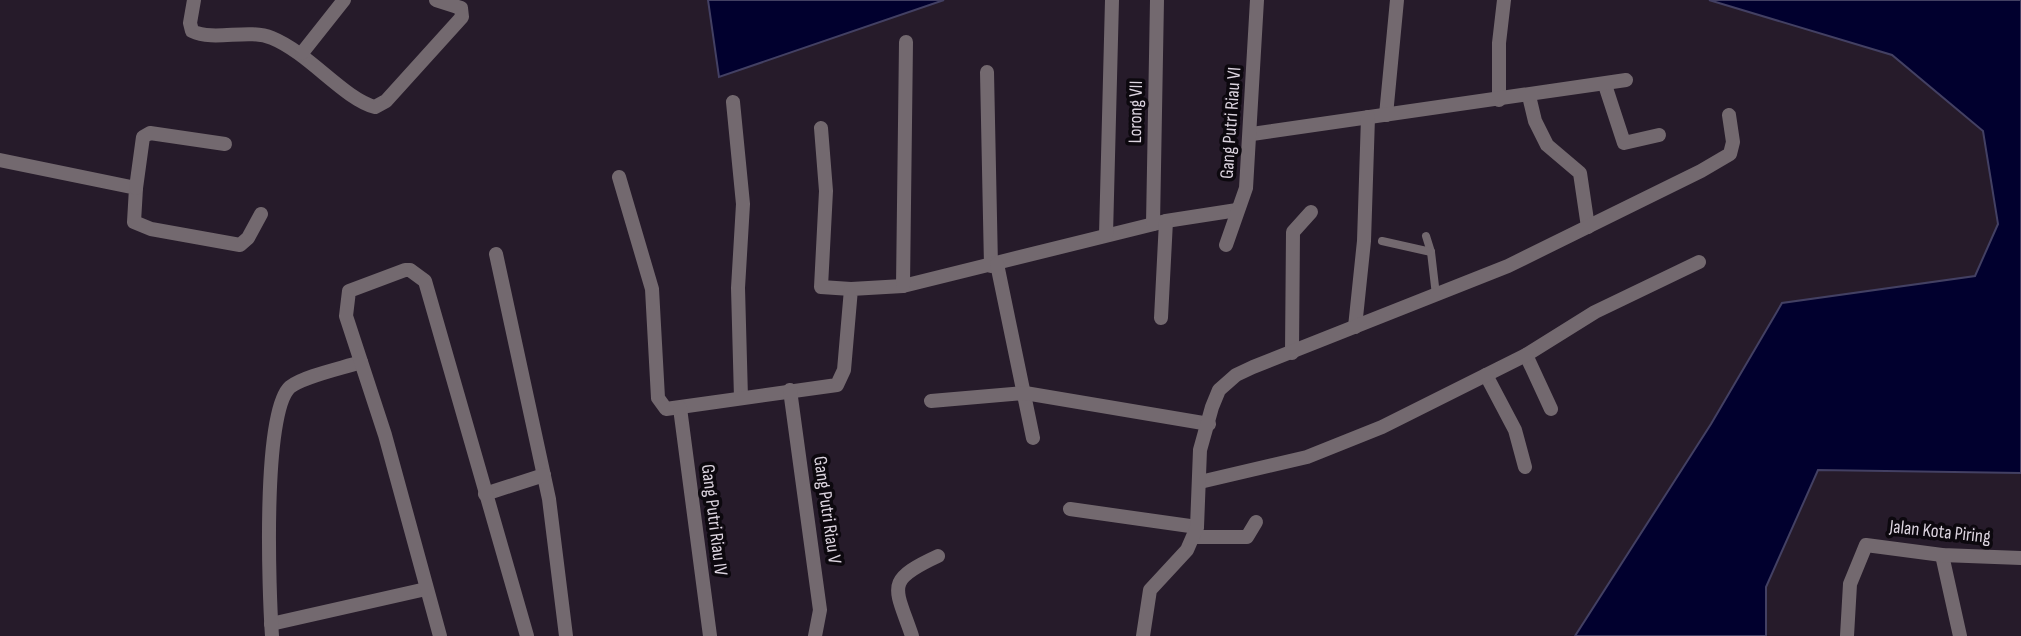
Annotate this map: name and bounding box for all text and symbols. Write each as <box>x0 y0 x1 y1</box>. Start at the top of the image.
street label: Gang Putri Riau VI <box>1216 66 1246 180</box>
street label: Lorong VII <box>1124 80 1148 144</box>
street label: Gang Putri Riau V <box>808 455 846 566</box>
street label: Gang Putri Riau IV <box>696 463 732 578</box>
street label: Jalan Kota Piring <box>1887 515 1992 549</box>

